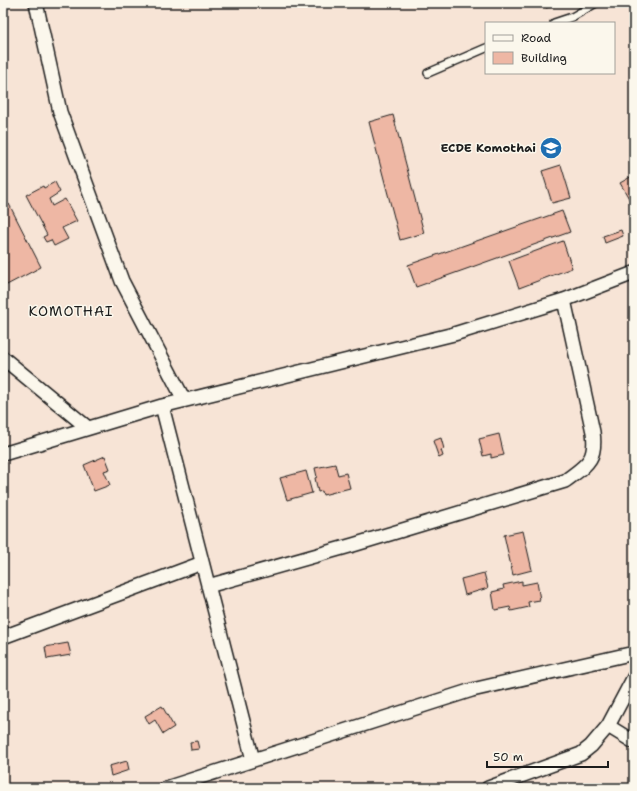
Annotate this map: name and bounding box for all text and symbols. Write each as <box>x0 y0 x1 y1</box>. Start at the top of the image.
legend <box>485 22 615 74</box>
text: Road <box>521 30 552 46</box>
text: Building <box>521 50 567 66</box>
school or university icon: ECDE Komothai <box>538 135 564 161</box>
place label: ECDE Komothai <box>440 140 536 156</box>
district label: KOMOTHAI <box>29 302 113 320</box>
scale bar <box>487 743 608 769</box>
text: 50 m <box>493 749 523 765</box>

